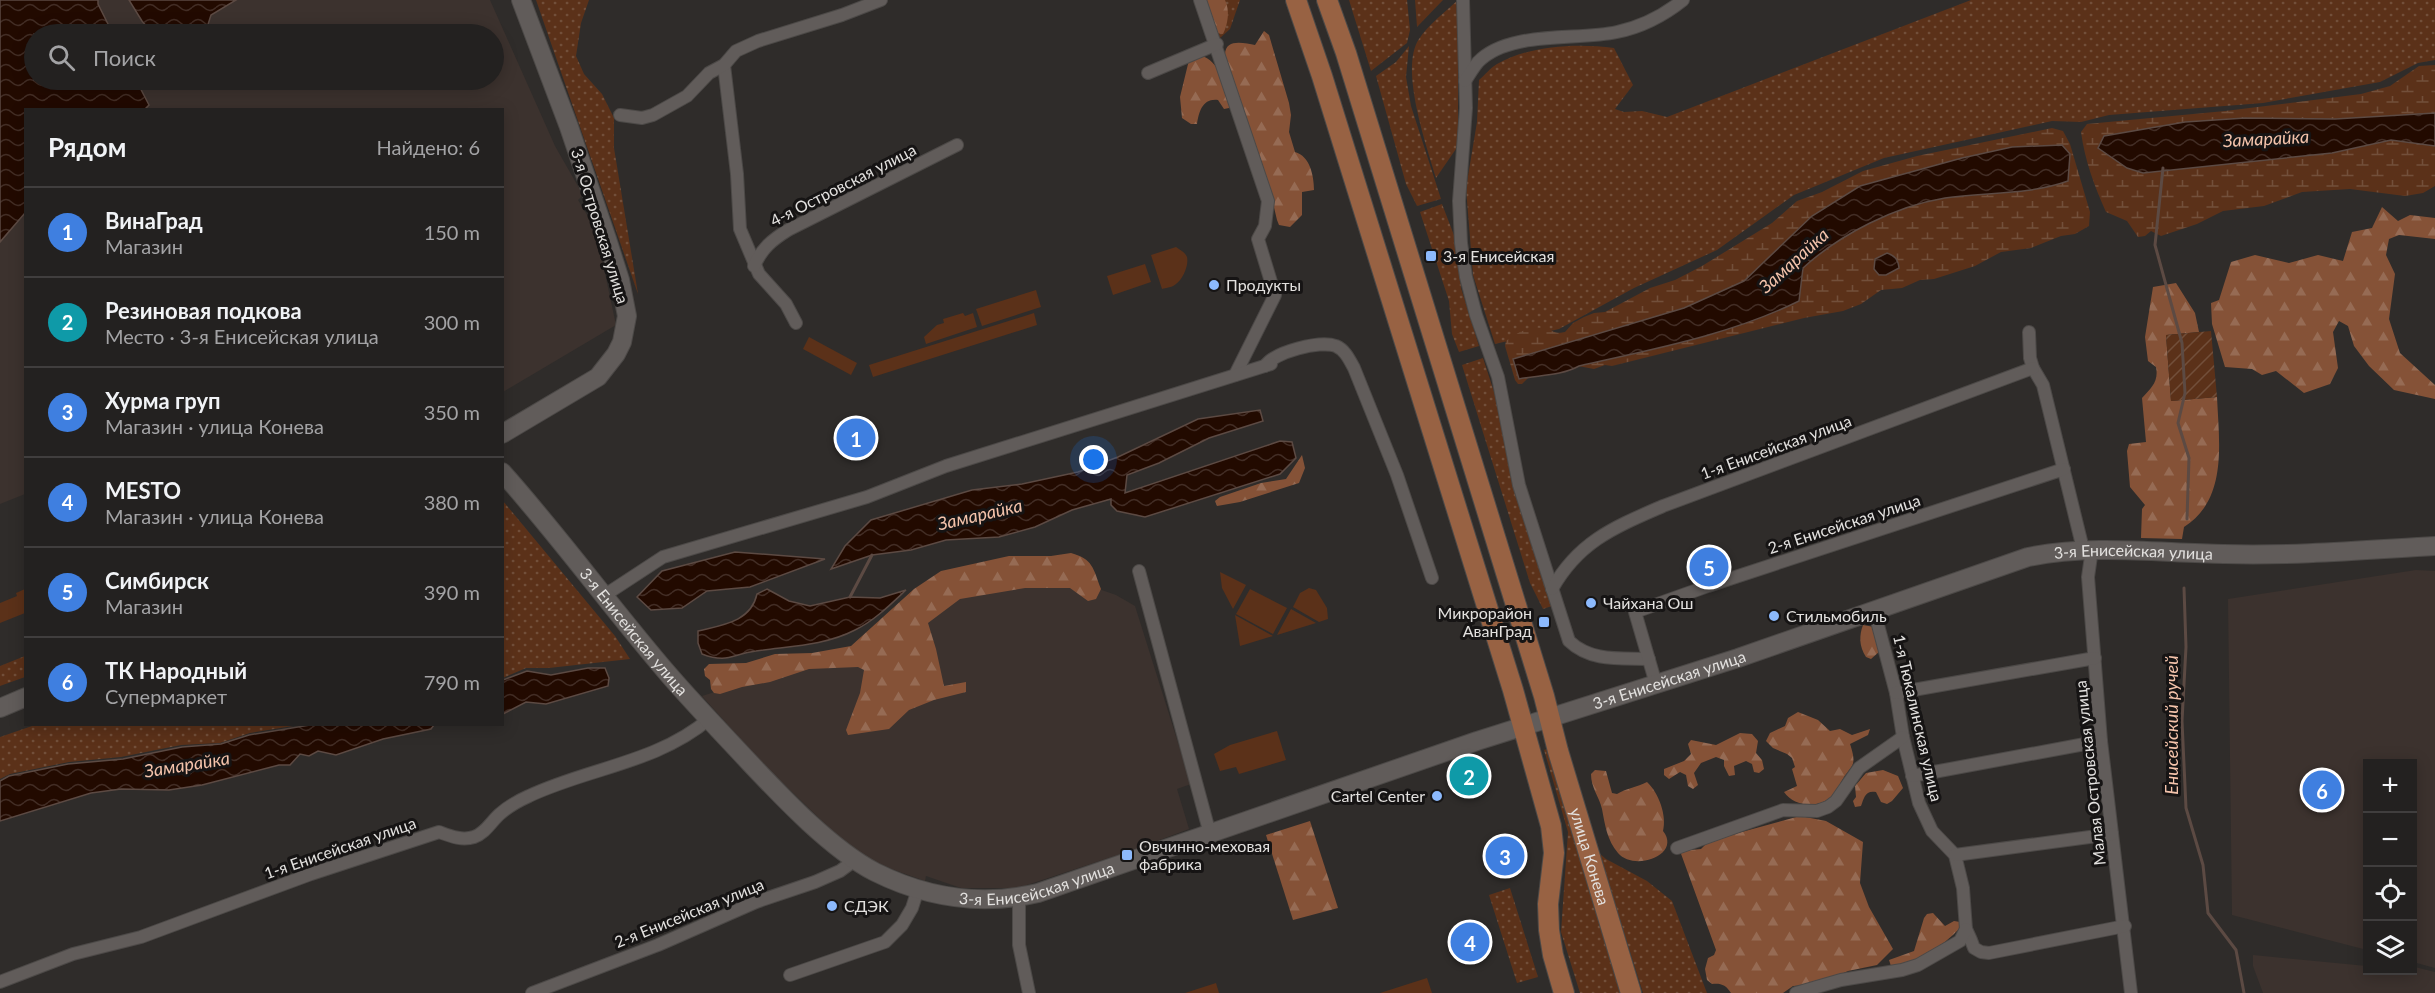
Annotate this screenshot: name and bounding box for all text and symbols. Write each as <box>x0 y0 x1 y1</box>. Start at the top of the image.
search box <box>24 24 504 90</box>
icon: search <box>45 41 78 74</box>
text: Поиск <box>93 44 156 71</box>
water label: Замарайка <box>2221 125 2310 151</box>
text: Рядом <box>48 131 126 163</box>
text: Найдено: 6 <box>377 135 480 159</box>
street label: 4-я Островская улица <box>767 140 919 230</box>
street label: 3-я Островская улица <box>568 146 633 306</box>
text: ВинаГрад <box>105 207 203 234</box>
text: 1 <box>62 220 73 244</box>
text: 150 m <box>424 220 480 244</box>
water label: Замарайка <box>1753 223 1833 298</box>
text: Магазин <box>105 234 183 258</box>
place label: 3-я Енисейская <box>1443 246 1554 265</box>
marker: 3-я Енисейская <box>1424 249 1438 263</box>
place label: Продукты <box>1226 275 1301 294</box>
marker: Продукты <box>1207 278 1221 292</box>
text: Резиновая подкова <box>105 297 302 324</box>
text: 2 <box>62 310 73 334</box>
text: 300 m <box>424 310 480 334</box>
text: Место · 3-я Енисейская улица <box>105 324 379 348</box>
text: Хурма груп <box>105 387 221 414</box>
text: 3 <box>62 400 73 424</box>
text: 350 m <box>424 400 480 424</box>
street label: 1-я Енисейская улица <box>1698 410 1854 483</box>
text: Магазин · улица Конева <box>105 414 324 438</box>
pin: 1 <box>836 416 876 460</box>
your location <box>1079 445 1108 474</box>
text: MESTO <box>105 477 181 504</box>
text: 4 <box>62 490 73 514</box>
text: 380 m <box>424 490 480 514</box>
street label: 2-я Енисейская улица <box>1765 490 1922 557</box>
water label: Замарайка <box>934 494 1024 535</box>
text: Магазин · улица Конева <box>105 504 324 528</box>
street label: 3-я Енисейская улица <box>2053 540 2213 563</box>
pin: 5 <box>1690 544 1728 590</box>
street label: 3-я Енисейская улица <box>576 564 692 699</box>
text: Симбирск <box>105 567 209 594</box>
text: 5 <box>62 580 73 604</box>
text: 390 m <box>424 580 480 604</box>
place label: Чайхана Ош <box>1603 593 1693 612</box>
text: Магазин <box>105 594 183 618</box>
marker: Чайхана Ош <box>1584 596 1598 610</box>
place label: Микрорайон АванГрад <box>1438 603 1532 640</box>
place label: Стильмобиль <box>1786 606 1887 625</box>
marker: Стильмобиль <box>1767 609 1781 623</box>
marker: Микрорайон АванГрад <box>1537 615 1551 629</box>
street label: 1-я Тюкалинская улица <box>1890 633 1947 803</box>
street label: 3-я Енисейская улица <box>1590 646 1748 713</box>
water label: Енисейский ручей <box>2160 655 2182 795</box>
text: ТК Народный <box>105 657 247 684</box>
text: 6 <box>62 670 73 694</box>
text: 790 m <box>424 670 480 694</box>
street label: Малая Островская улица <box>2070 680 2109 866</box>
text: Супермаркет <box>105 684 227 708</box>
water label: Замарайка <box>142 746 231 782</box>
pin: 2 <box>1450 754 1488 798</box>
map controls <box>2363 759 2417 975</box>
button: + <box>2363 759 2417 813</box>
pin: 6 <box>2302 768 2342 812</box>
place label: Cartel Center <box>1331 786 1425 805</box>
marker: Cartel Center <box>1430 789 1444 803</box>
street label: улица Конева <box>1567 805 1614 907</box>
street label: 1-я Енисейская улица <box>262 813 418 882</box>
button: − <box>2363 813 2417 867</box>
pin: 3 <box>1486 834 1524 878</box>
place label: Овчинно-меховая фабрика <box>1139 836 1270 873</box>
marker: Овчинно-меховая фабрика <box>1120 848 1134 862</box>
street label: 3-я Енисейская улица <box>958 857 1116 908</box>
button: locate <box>2363 867 2417 921</box>
street label: 2-я Енисейская улица <box>611 874 766 951</box>
place label: СДЭК <box>844 896 889 915</box>
marker: СДЭК <box>825 899 839 913</box>
pin: 4 <box>1450 920 1490 964</box>
button: layers <box>2363 921 2417 975</box>

